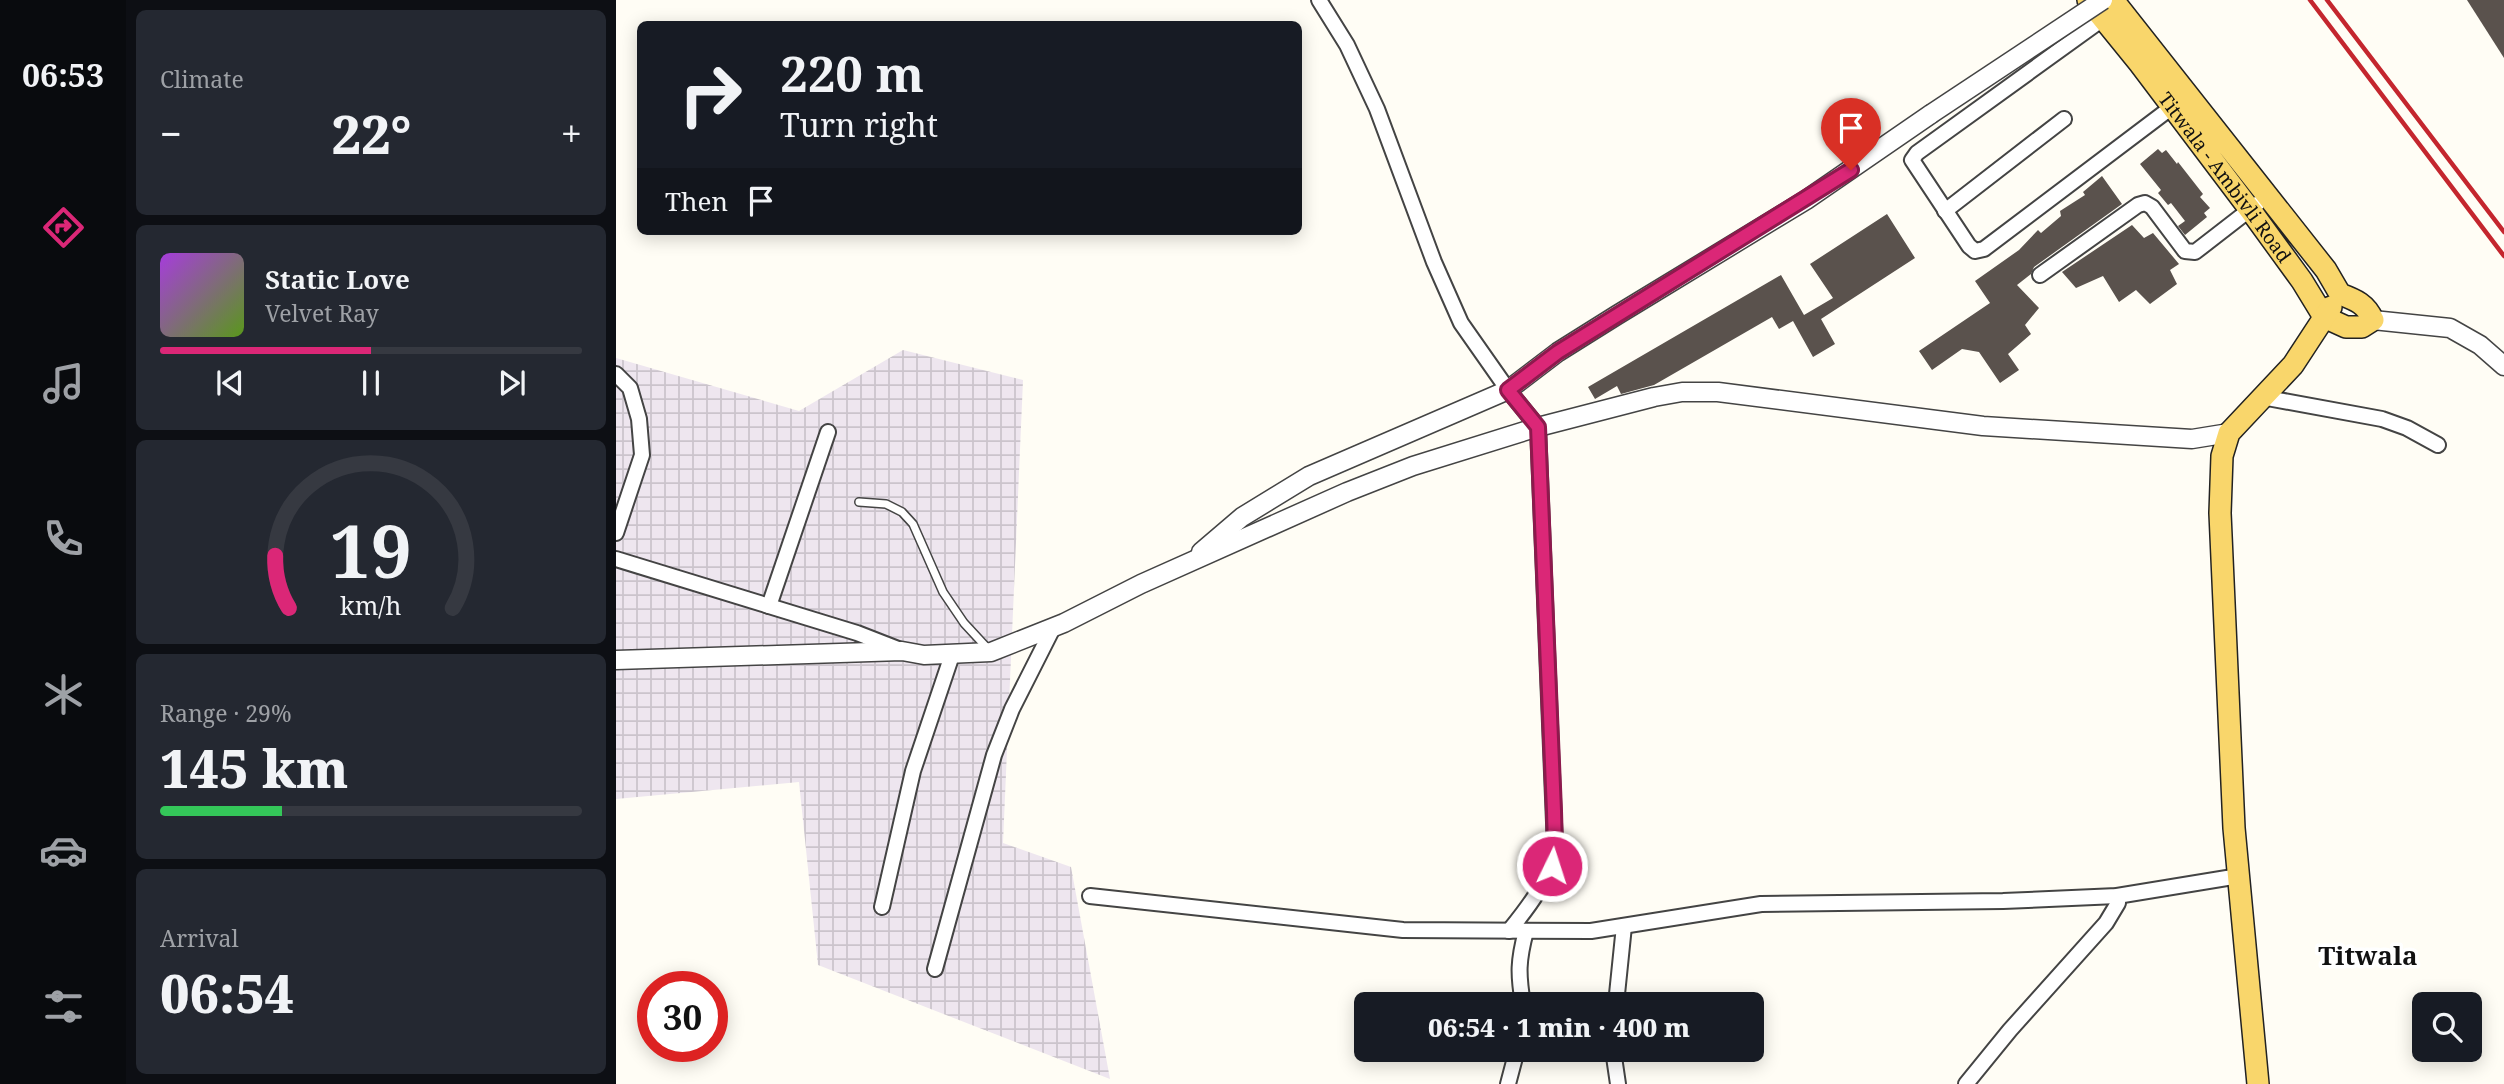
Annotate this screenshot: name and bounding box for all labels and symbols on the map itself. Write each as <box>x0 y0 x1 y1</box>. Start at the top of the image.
street label: Titwala - Ambivli Road <box>2153 87 2298 268</box>
pin <box>1821 98 1881 170</box>
position arrow <box>1515 829 1589 903</box>
district label: Titwala <box>2318 937 2418 973</box>
speed limit sign: 30 <box>637 971 728 1062</box>

